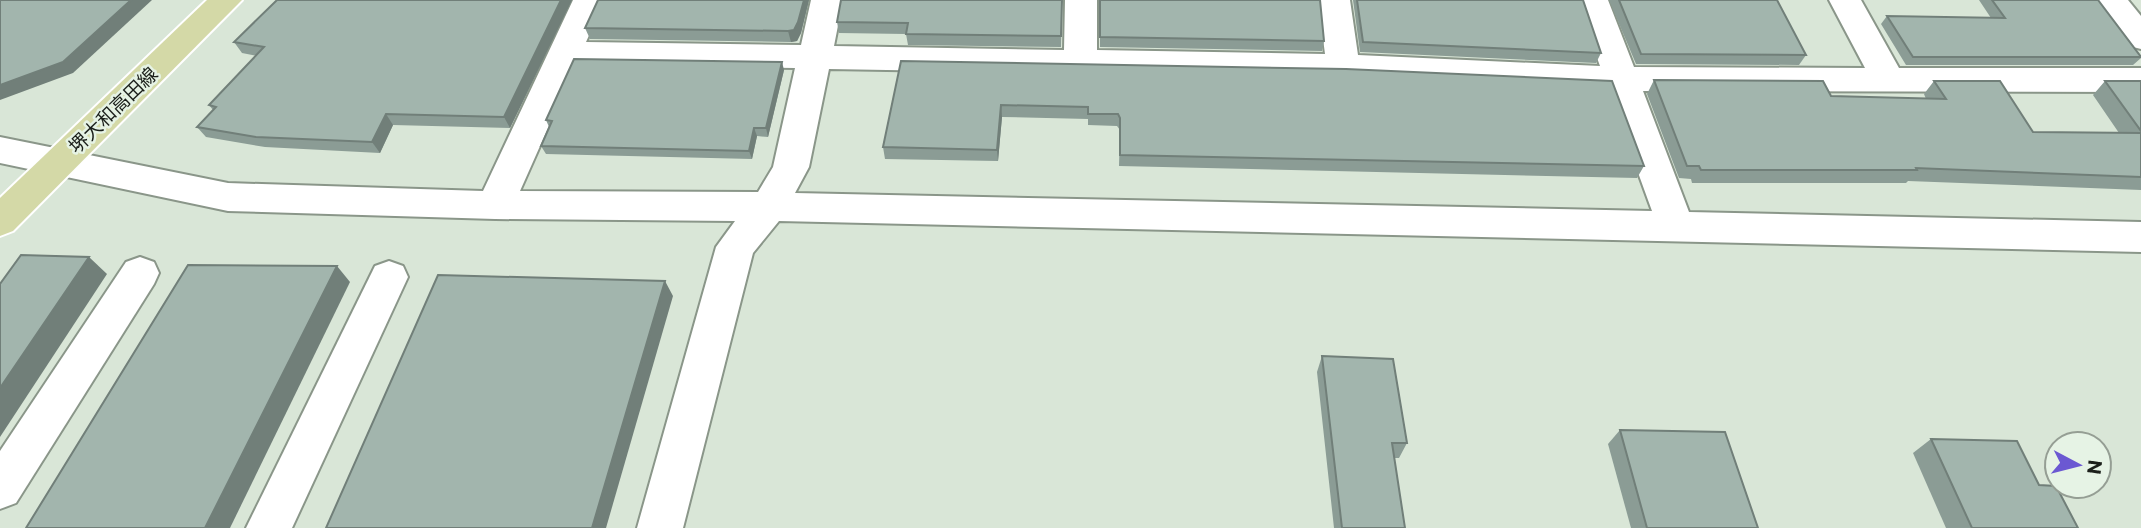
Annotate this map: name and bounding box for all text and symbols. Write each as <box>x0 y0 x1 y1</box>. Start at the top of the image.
street label: 堺大和高田線 <box>64 62 162 158</box>
north arrow <box>2043 430 2113 500</box>
text: N <box>2083 459 2108 476</box>

